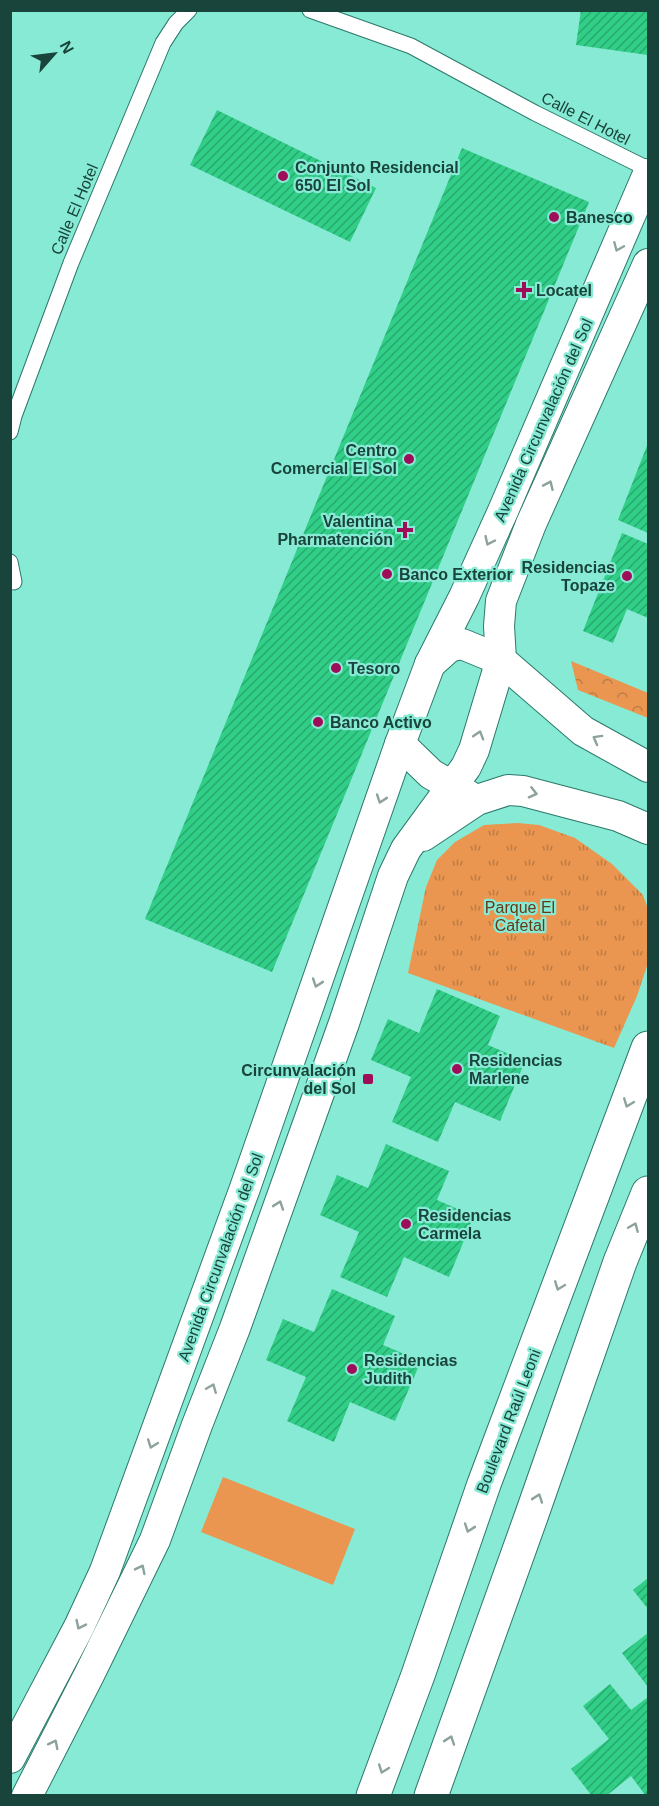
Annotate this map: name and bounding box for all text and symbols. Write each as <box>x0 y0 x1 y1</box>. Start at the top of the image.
north arrow <box>24 24 84 84</box>
text: N <box>57 38 77 56</box>
street label: Calle El Hotel <box>539 89 633 148</box>
place label: Conjunto Residencial 650 El Sol <box>295 159 459 194</box>
street label: Calle El Hotel <box>48 161 101 257</box>
marker: Conjunto Residencial 650 El Sol <box>276 169 290 183</box>
place label: Banesco <box>566 209 633 226</box>
marker: Banesco <box>547 210 561 224</box>
one-way arrow <box>613 241 625 252</box>
place label: Locatel <box>536 282 592 299</box>
marker: Locatel <box>517 283 531 297</box>
street label: Avenida Circunvalación del Sol <box>491 316 596 524</box>
place label: Centro Comercial El Sol <box>271 442 397 477</box>
marker: Centro Comercial El Sol <box>402 452 416 466</box>
one-way arrow <box>542 480 554 491</box>
place label: Valentina Pharmatención <box>277 513 393 548</box>
marker: Valentina Pharmatención <box>398 523 412 537</box>
one-way arrow <box>485 535 497 546</box>
place label: Residencias Topaze <box>522 559 615 594</box>
place label: Banco Exterior <box>399 566 513 583</box>
marker: Banco Exterior <box>380 567 394 581</box>
marker: Residencias Topaze <box>620 569 634 583</box>
place label: Tesoro <box>348 660 400 677</box>
marker: Tesoro <box>329 661 343 675</box>
place label: Banco Activo <box>330 714 432 731</box>
marker: Banco Activo <box>311 715 325 729</box>
one-way arrow <box>472 730 484 741</box>
one-way arrow <box>593 735 604 746</box>
one-way arrow <box>528 786 538 799</box>
one-way arrow <box>376 793 388 804</box>
park label: Parque El Cafetal <box>485 899 555 934</box>
one-way arrow <box>311 978 324 988</box>
place label: Residencias Marlene <box>469 1052 562 1087</box>
place label: Circunvalación del Sol <box>241 1062 356 1097</box>
marker: Residencias Marlene <box>450 1062 464 1076</box>
marker: Circunvalación del Sol <box>361 1072 375 1086</box>
one-way arrow <box>623 1097 635 1108</box>
street label: Avenida Circunvalación del Sol <box>175 1151 266 1364</box>
one-way arrow <box>271 1200 284 1211</box>
place label: Residencias Carmela <box>418 1207 511 1242</box>
marker: Residencias Carmela <box>399 1217 413 1231</box>
one-way arrow <box>627 1223 639 1234</box>
one-way arrow <box>554 1280 566 1291</box>
street label: Boulevard Raúl Leoni <box>473 1347 544 1496</box>
place label: Residencias Judith <box>364 1352 457 1387</box>
marker: Residencias Judith <box>345 1362 359 1376</box>
one-way arrow <box>205 1383 217 1394</box>
one-way arrow <box>147 1438 160 1449</box>
one-way arrow <box>530 1493 543 1504</box>
one-way arrow <box>464 1522 477 1532</box>
one-way arrow <box>134 1565 146 1576</box>
one-way arrow <box>76 1618 87 1629</box>
one-way arrow <box>442 1735 455 1746</box>
one-way arrow <box>47 1739 58 1750</box>
one-way arrow <box>378 1763 391 1774</box>

